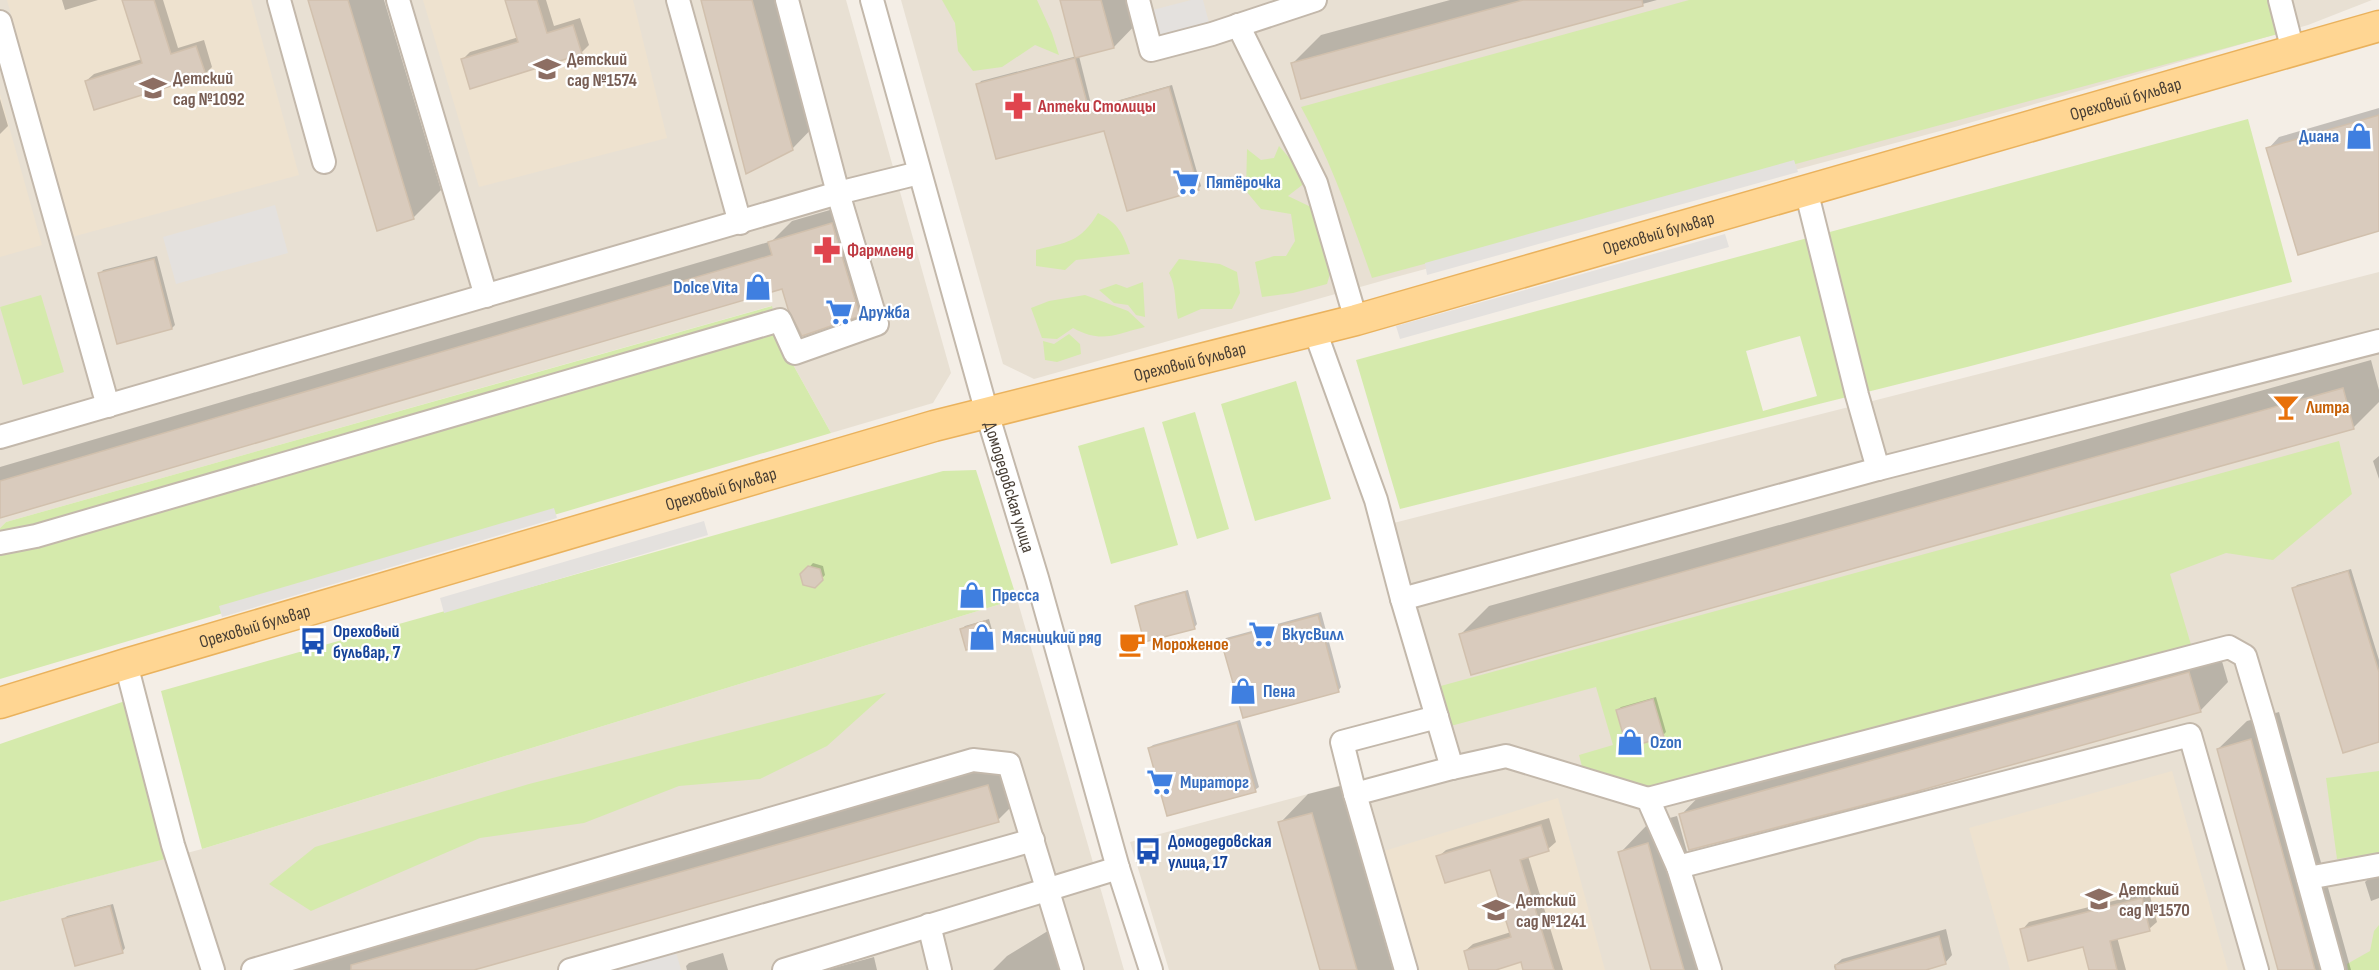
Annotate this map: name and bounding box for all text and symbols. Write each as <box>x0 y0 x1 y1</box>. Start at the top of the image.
place label: Детский сад №1574 <box>567 49 637 91</box>
school or university icon: Детский сад №1574 <box>532 54 562 84</box>
place label: Детский сад №1092 <box>173 68 245 110</box>
school or university icon: Детский сад №1092 <box>138 73 168 103</box>
street label: Ореховый бульвар <box>2068 73 2184 125</box>
pharmacy icon: Аптеки Столицы <box>1003 91 1033 121</box>
place label: Аптеки Столицы <box>1037 96 1156 117</box>
shop icon: Диана <box>2344 121 2374 151</box>
place label: Диана <box>2299 126 2339 147</box>
supermarket icon: Пятёрочка <box>1171 167 1201 197</box>
place label: Пятёрочка <box>1206 172 1281 193</box>
street label: Ореховый бульвар <box>1600 208 1717 260</box>
pharmacy icon: Фармленд <box>812 235 842 265</box>
place label: Фармленд <box>847 240 914 261</box>
shop icon: Dolce Vita <box>743 272 773 302</box>
place label: Dolce Vita <box>673 277 738 298</box>
supermarket icon: Дружба <box>824 297 854 327</box>
place label: Дружба <box>859 302 910 323</box>
street label: Ореховый бульвар <box>1132 338 1248 386</box>
bar icon: Литра <box>2271 392 2301 422</box>
place label: Литра <box>2305 397 2349 418</box>
street label: Домодедовская улица <box>979 419 1039 555</box>
street label: Ореховый бульвар <box>663 463 779 516</box>
shop icon: Пресса <box>957 580 987 610</box>
place label: Пресса <box>992 585 1039 606</box>
street label: Ореховый бульвар <box>197 600 313 653</box>
supermarket icon: ВкусВилл <box>1247 619 1277 649</box>
place label: Ореховый бульвар, 7 <box>333 621 400 663</box>
shop icon: Мясницкий ряд <box>967 622 997 652</box>
place label: ВкусВилл <box>1282 624 1345 645</box>
bus stop icon: Ореховый бульвар, 7 <box>298 626 328 656</box>
place label: Мясницкий ряд <box>1002 627 1102 648</box>
cafe icon: Мороженое <box>1117 629 1147 659</box>
place label: Мороженое <box>1152 634 1229 655</box>
shop icon: Пена <box>1228 676 1258 706</box>
place label: Пена <box>1263 681 1295 702</box>
shop icon: Ozon <box>1615 727 1645 757</box>
place label: Ozon <box>1650 732 1682 753</box>
supermarket icon: Мираторг <box>1145 767 1175 797</box>
place label: Мираторг <box>1180 772 1249 793</box>
place label: Домодедовская улица, 17 <box>1168 831 1271 873</box>
bus stop icon: Домодедовская улица, 17 <box>1133 836 1163 866</box>
place label: Детский сад №1570 <box>2119 879 2190 921</box>
school or university icon: Детский сад №1570 <box>2084 884 2114 914</box>
place label: Детский сад №1241 <box>1516 890 1586 932</box>
school or university icon: Детский сад №1241 <box>1481 895 1511 925</box>

